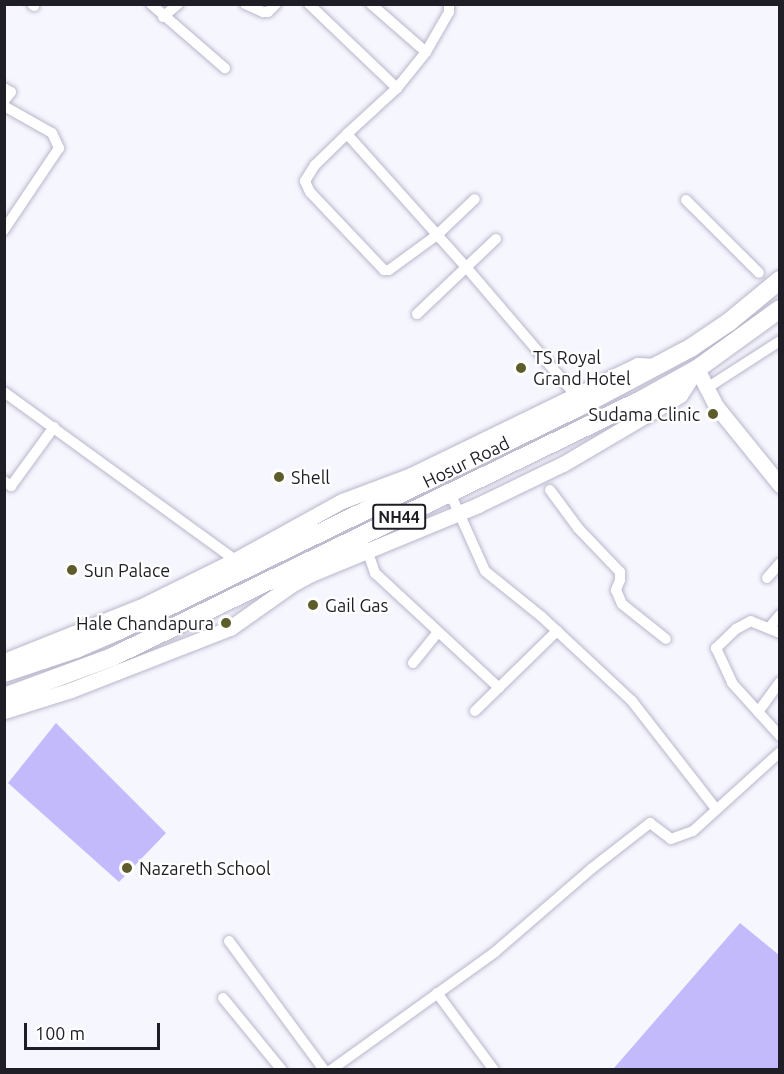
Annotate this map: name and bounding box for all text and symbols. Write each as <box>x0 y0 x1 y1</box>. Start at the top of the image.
place label: TS Royal Grand Hotel <box>533 347 631 389</box>
marker: TS Royal Grand Hotel <box>514 361 528 375</box>
place label: Sudama Clinic <box>588 403 700 425</box>
marker: Sudama Clinic <box>704 405 722 423</box>
street label: Hosur Road <box>419 432 513 492</box>
place label: Shell <box>291 466 330 488</box>
marker: Shell <box>272 470 286 484</box>
road number: NH44 <box>372 504 426 530</box>
place label: Sun Palace <box>84 559 170 581</box>
marker: Sun Palace <box>65 563 79 577</box>
place label: Gail Gas <box>325 594 388 616</box>
marker: Gail Gas <box>306 598 320 612</box>
place label: Hale Chandapura <box>76 612 214 634</box>
marker: Hale Chandapura <box>219 616 233 630</box>
place label: Nazareth School <box>139 857 271 879</box>
marker: Nazareth School <box>120 861 134 875</box>
scale bar <box>27 1011 164 1049</box>
text: 100 m <box>35 1023 85 1043</box>

